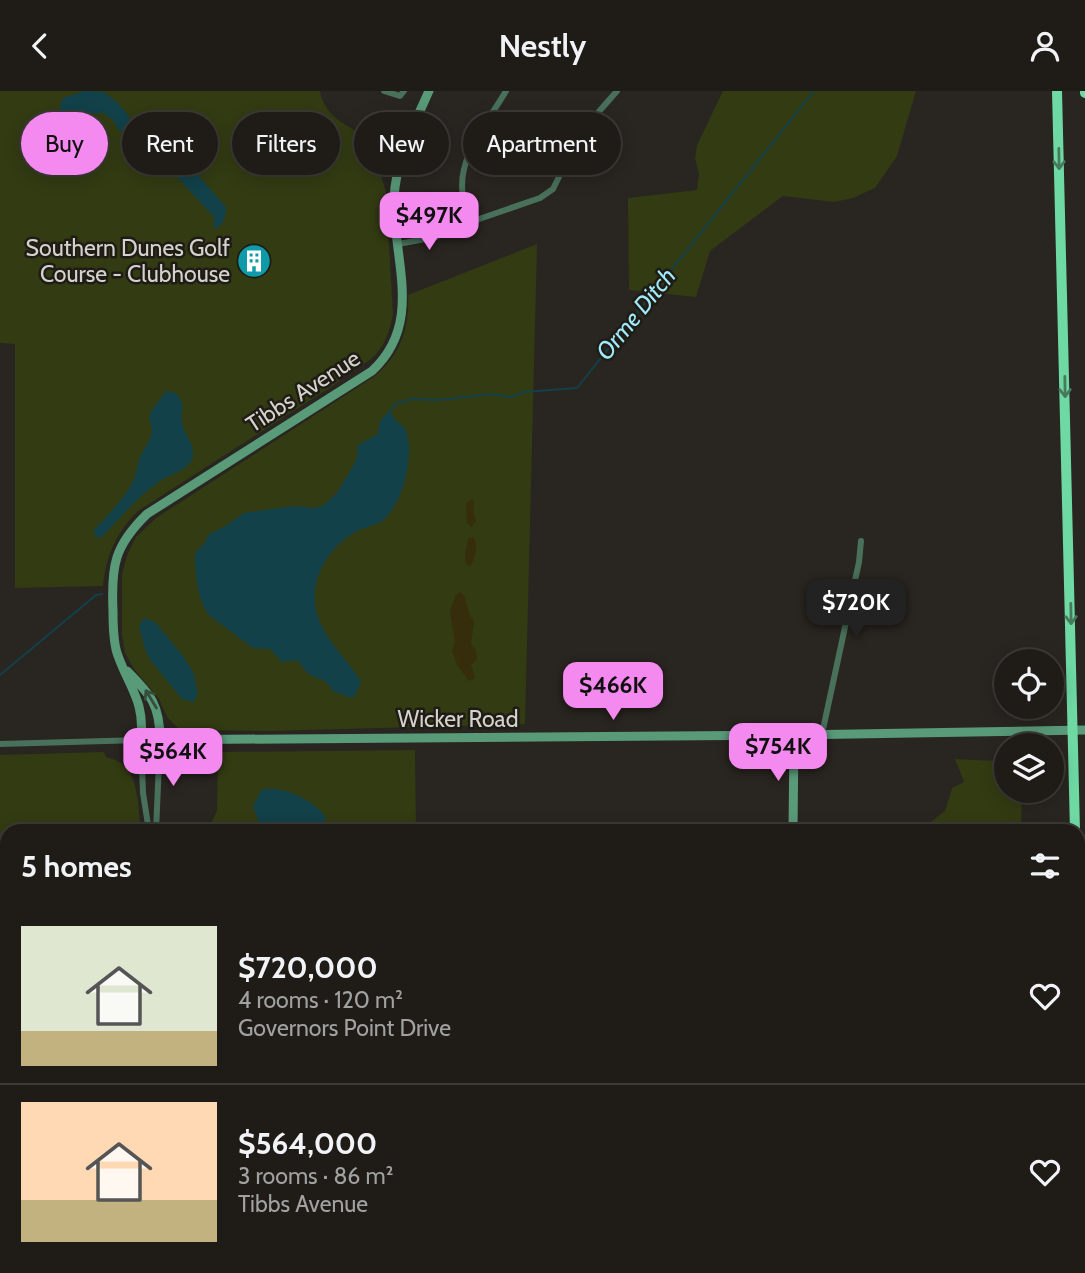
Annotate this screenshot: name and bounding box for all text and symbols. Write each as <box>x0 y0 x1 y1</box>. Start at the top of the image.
text: Nestly <box>499 26 586 65</box>
icon: back <box>21 27 59 65</box>
icon: person <box>1026 27 1064 65</box>
chip: Buy <box>21 112 108 175</box>
chip: Rent <box>122 112 218 175</box>
chip: Filters <box>232 112 340 175</box>
chip: New <box>354 112 449 175</box>
chip: Apartment <box>463 112 621 175</box>
one-way arrow <box>1052 147 1066 170</box>
pin: $497K <box>380 193 478 252</box>
text: $497K <box>396 201 462 229</box>
place label: Southern Dunes Golf Course - Clubhouse <box>26 234 230 288</box>
building icon: Southern Dunes Golf Course - Clubhouse <box>235 242 273 280</box>
water label: Orme Ditch <box>590 262 681 366</box>
street label: Tibbs Avenue <box>241 344 365 438</box>
one-way arrow <box>1058 375 1072 398</box>
pin: $720K <box>807 580 905 639</box>
text: $720K <box>822 588 890 616</box>
one-way arrow <box>1064 602 1078 625</box>
map controls <box>994 649 1064 803</box>
button: locate <box>994 649 1064 719</box>
pin: $466K <box>564 663 662 722</box>
text: $466K <box>579 671 647 699</box>
one-way arrow <box>144 690 158 710</box>
street label: Wicker Road <box>398 705 518 733</box>
pin: $754K <box>729 723 827 783</box>
pin: $564K <box>124 729 222 788</box>
text: $754K <box>745 732 811 760</box>
button: layers <box>994 733 1064 803</box>
text: $564K <box>139 737 207 765</box>
icon: filters <box>1026 847 1064 885</box>
text: 5 homes <box>21 848 132 885</box>
text: $720,000 <box>238 949 378 986</box>
icon: home <box>77 954 161 1038</box>
icon: heart <box>1026 977 1064 1015</box>
text: 4 rooms · 120 m² <box>238 986 403 1014</box>
text: Governors Point Drive <box>238 1014 451 1042</box>
text: $564,000 <box>238 1125 377 1162</box>
icon: home <box>77 1130 161 1214</box>
icon: heart <box>1026 1153 1064 1191</box>
text: 3 rooms · 86 m² <box>238 1162 393 1190</box>
text: Tibbs Avenue <box>238 1190 368 1218</box>

